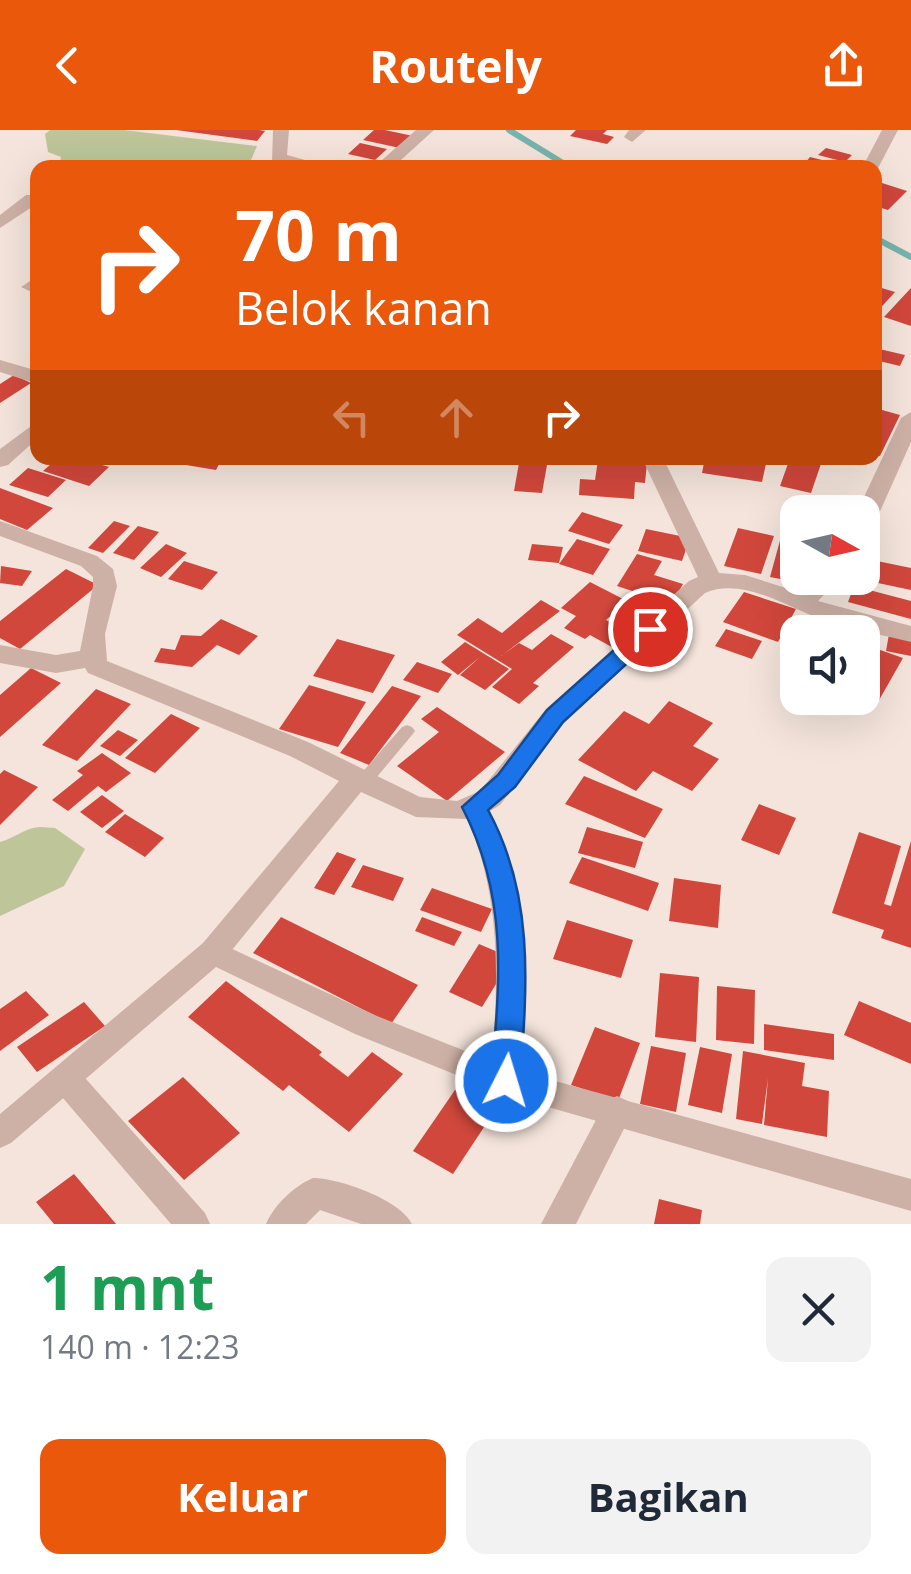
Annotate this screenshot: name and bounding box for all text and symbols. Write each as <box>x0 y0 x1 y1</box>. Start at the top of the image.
text: Routely <box>369 35 542 96</box>
icon: back <box>40 38 95 93</box>
icon: share <box>816 38 871 93</box>
text: 70 m <box>235 186 402 282</box>
icon: right <box>70 200 200 330</box>
text: Belok kanan <box>235 277 492 338</box>
icon: left <box>324 390 379 445</box>
icon: ahead <box>429 390 484 445</box>
icon: right <box>534 390 589 445</box>
north arrow <box>780 495 880 595</box>
map controls <box>780 495 880 715</box>
pin <box>608 587 693 672</box>
icon: arrive <box>623 602 678 657</box>
button: sound <box>780 615 880 715</box>
position arrow <box>454 1029 558 1133</box>
text: 1 mnt <box>40 1246 214 1328</box>
button: close <box>766 1257 871 1362</box>
text: 140 m · 12:23 <box>40 1325 239 1368</box>
button: Keluar <box>40 1439 446 1554</box>
button: Bagikan <box>466 1439 871 1554</box>

